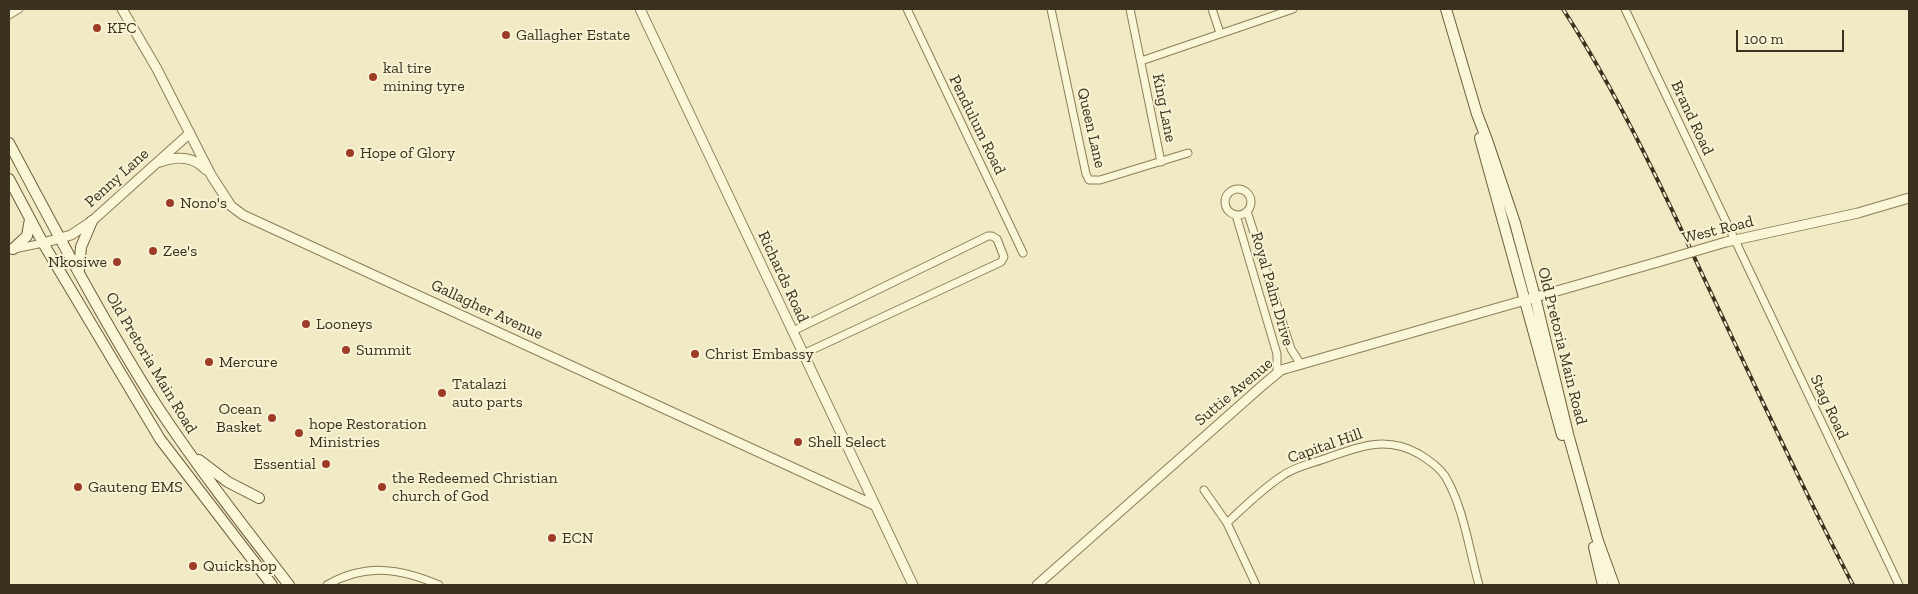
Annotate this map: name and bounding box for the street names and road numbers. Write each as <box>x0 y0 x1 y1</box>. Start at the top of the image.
street label: Pendulum Road <box>945 72 1009 178</box>
street label: King Lane <box>1148 72 1180 144</box>
street label: Brand Road <box>1666 78 1718 158</box>
street label: Queen Lane <box>1072 86 1110 170</box>
street label: Penny Lane <box>81 144 153 212</box>
street label: West Road <box>1680 212 1756 248</box>
street label: Richards Road <box>753 228 813 326</box>
street label: Royal Palm Drive <box>1247 230 1297 348</box>
street label: Old Pretoria Main Road <box>1533 265 1591 427</box>
street label: Gallagher Avenue <box>428 276 546 344</box>
street label: Old Pretoria Main Road <box>101 289 201 437</box>
street label: Suttie Avenue <box>1191 354 1277 430</box>
street label: Stag Road <box>1806 372 1852 442</box>
street label: Capital Hill <box>1285 424 1365 468</box>

